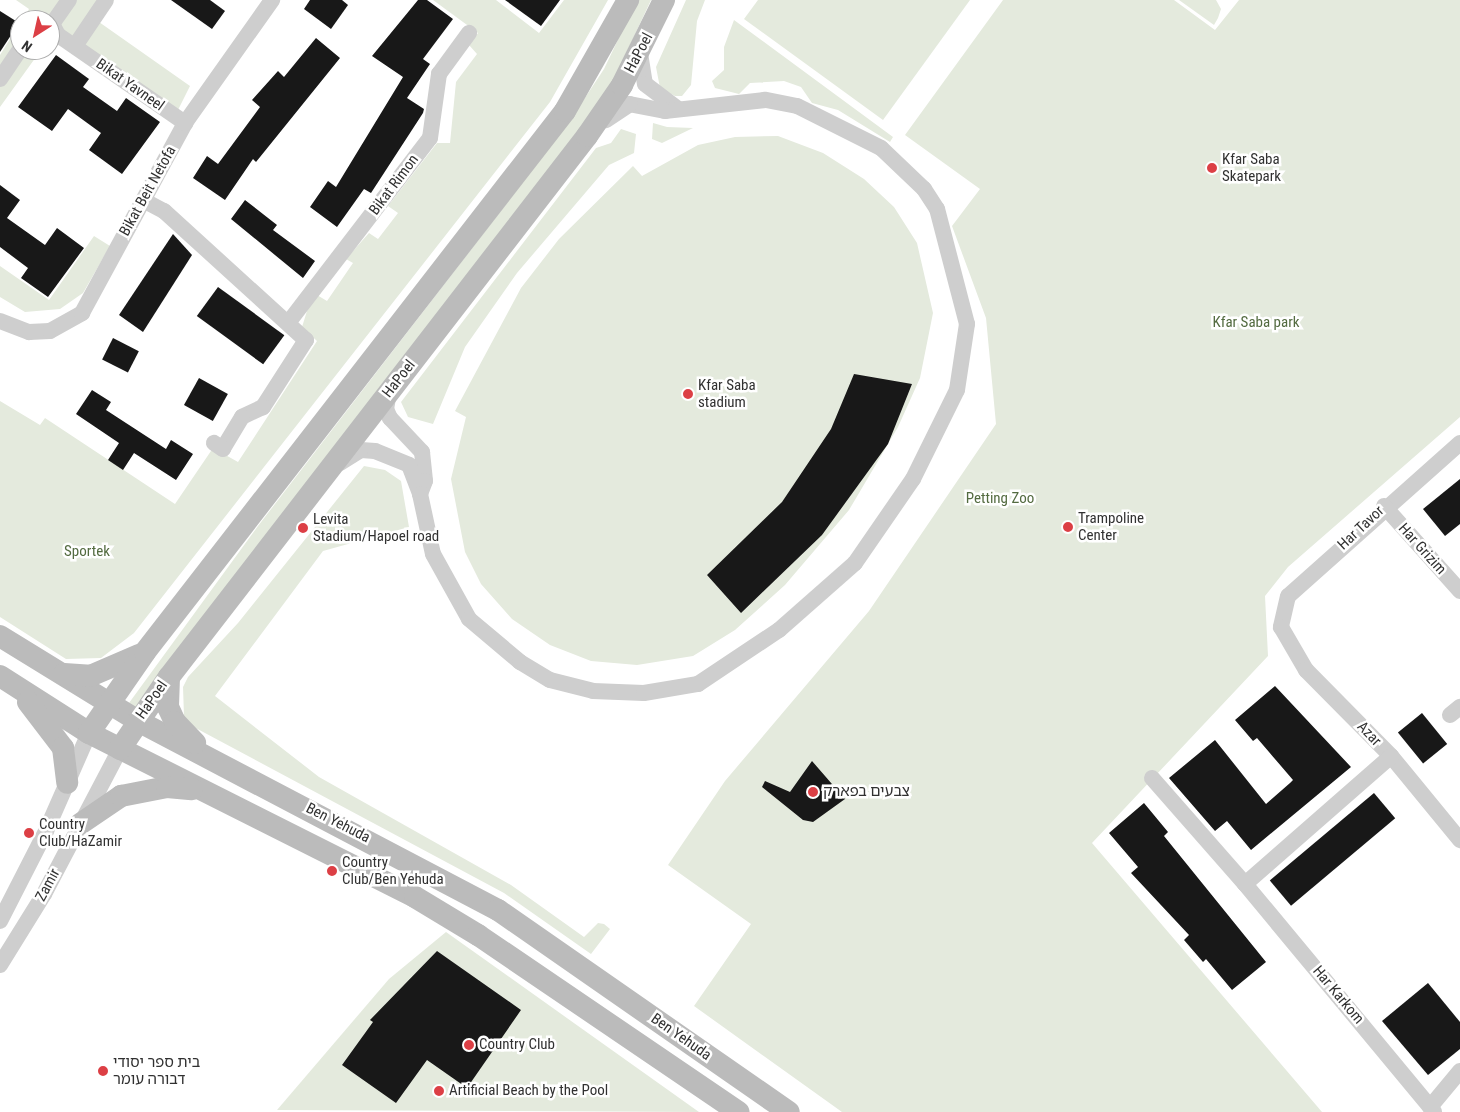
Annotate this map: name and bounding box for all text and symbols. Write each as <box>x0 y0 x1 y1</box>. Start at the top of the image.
north arrow <box>10 10 60 60</box>
street label: HaPoel <box>621 30 657 76</box>
text: N <box>19 37 35 55</box>
street label: Bikat Yavneel <box>92 55 168 115</box>
street label: Bikat Beit Netofa <box>116 143 180 239</box>
place label: Kfar Saba Skatepark <box>1222 150 1281 185</box>
street label: Bikat Rimon <box>365 151 423 219</box>
marker: Kfar Saba Skatepark <box>1206 162 1218 174</box>
park label: Kfar Saba park <box>1212 314 1300 332</box>
street label: HaPoel <box>379 357 419 401</box>
place label: Kfar Saba stadium <box>698 376 756 411</box>
marker: Kfar Saba stadium <box>682 388 694 400</box>
park label: Petting Zoo <box>966 490 1034 508</box>
street label: Har Tavor <box>1334 502 1388 554</box>
place label: Trampoline Center <box>1078 509 1144 544</box>
place label: Levita Stadium/Hapoel road <box>313 510 439 545</box>
street label: Har Grizim <box>1394 520 1450 578</box>
marker: Trampoline Center <box>1062 521 1074 533</box>
marker: Levita Stadium/Hapoel road <box>297 522 309 534</box>
park label: Sportek <box>64 543 110 561</box>
street label: HaPoel <box>132 677 172 723</box>
street label: Azar <box>1353 718 1385 750</box>
place label: צבעים בפארק <box>823 783 910 801</box>
marker: צבעים בפארק <box>807 786 819 798</box>
street label: Ben Yehuda <box>303 799 373 847</box>
place label: Country Club/HaZamir <box>39 815 122 850</box>
marker: Country Club/HaZamir <box>23 827 35 839</box>
place label: Country Club/Ben Yehuda <box>342 853 444 888</box>
marker: Country Club/Ben Yehuda <box>326 865 338 877</box>
street label: Zamir <box>32 866 64 904</box>
street label: Har Karkom <box>1309 962 1367 1028</box>
street label: Ben Yehuda <box>647 1010 715 1064</box>
place label: Country Club <box>479 1036 555 1054</box>
marker: Country Club <box>463 1039 475 1051</box>
place label: בית ספר יסודי דבורה עומר <box>113 1053 200 1088</box>
marker: בית ספר יסודי דבורה עומר <box>97 1065 109 1077</box>
place label: Artificial Beach by the Pool <box>449 1082 608 1100</box>
marker: Artificial Beach by the Pool <box>433 1085 445 1097</box>

